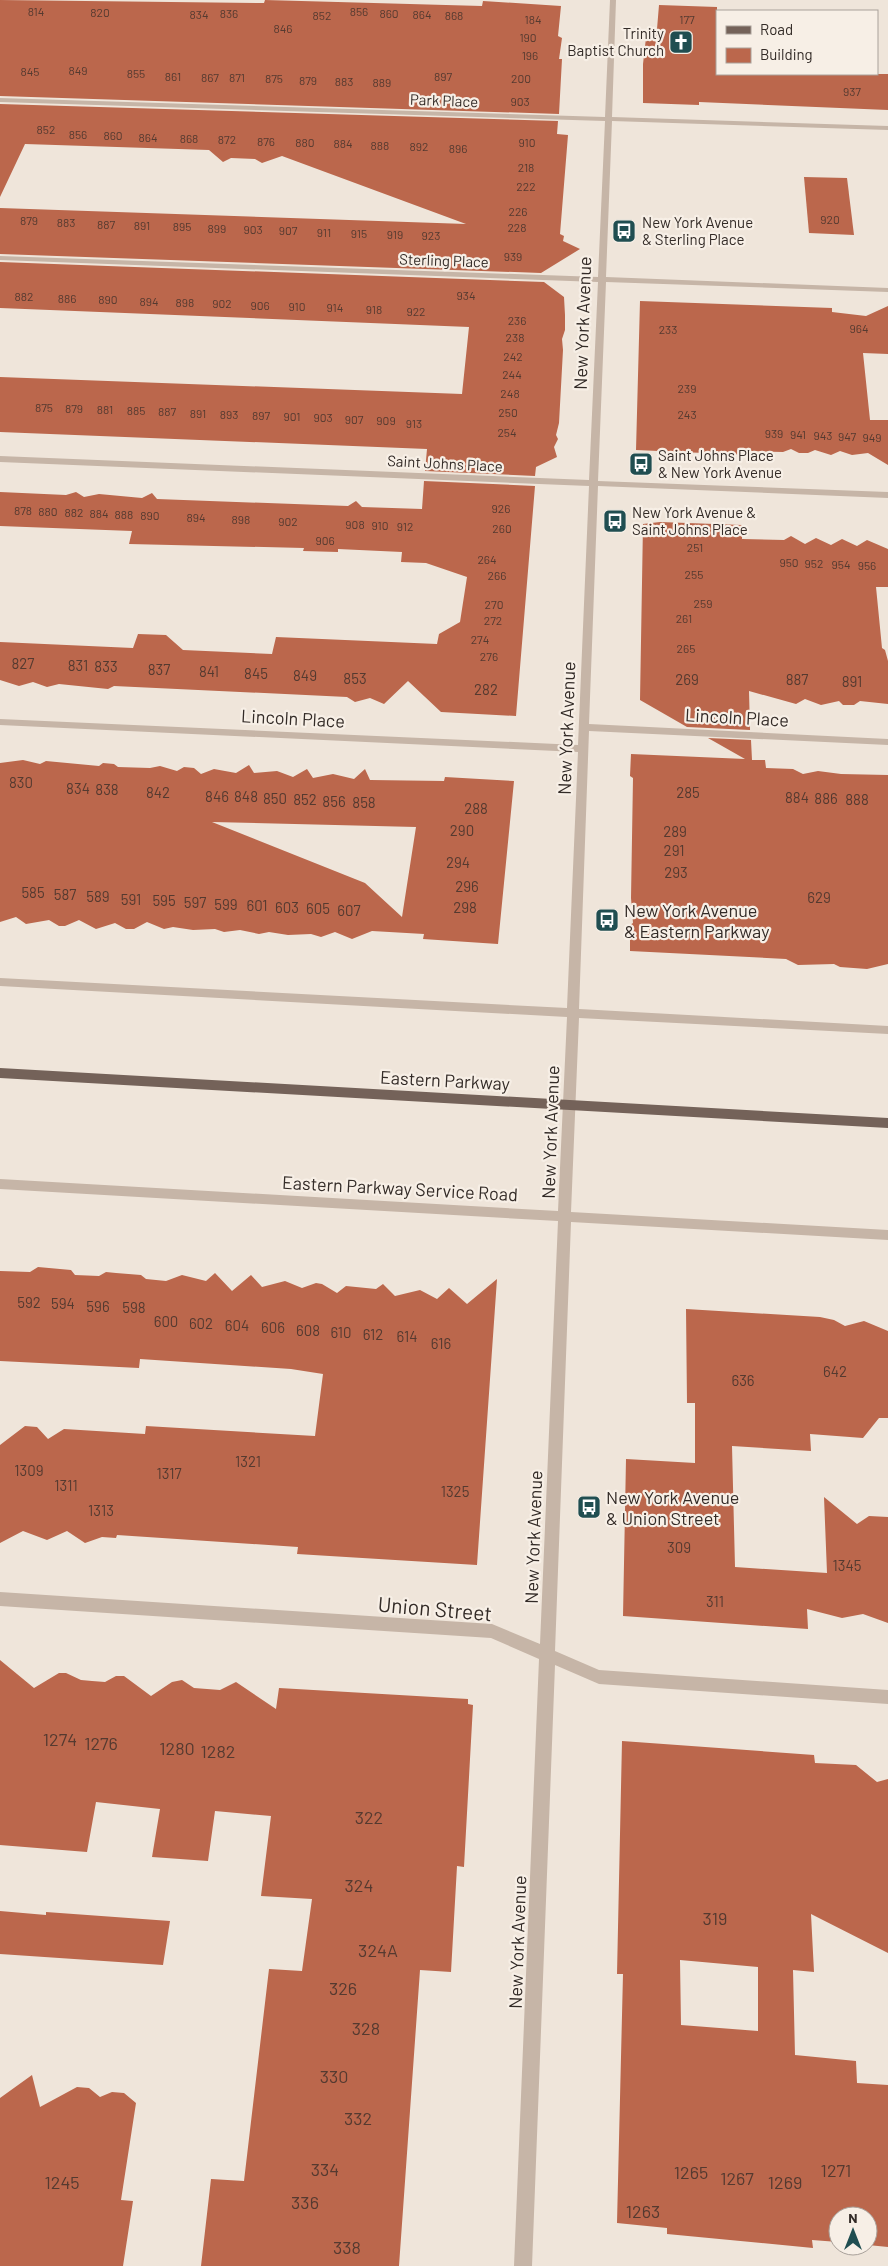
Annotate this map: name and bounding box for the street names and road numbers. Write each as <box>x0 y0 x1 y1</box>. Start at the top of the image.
street label: Park Place <box>410 90 478 110</box>
street label: Sterling Place <box>399 249 489 271</box>
street label: New York Avenue <box>569 256 595 390</box>
street label: Saint Johns Place <box>387 451 503 475</box>
street label: New York Avenue <box>553 661 579 795</box>
street label: Lincoln Place <box>685 703 789 731</box>
street label: Lincoln Place <box>241 704 345 732</box>
street label: New York Avenue <box>537 1065 563 1199</box>
street label: Eastern Parkway <box>380 1066 510 1094</box>
street label: Eastern Parkway Service Road <box>281 1171 519 1205</box>
street label: New York Avenue <box>520 1470 546 1604</box>
street label: Union Street <box>377 1591 493 1625</box>
street label: New York Avenue <box>504 1875 530 2009</box>

